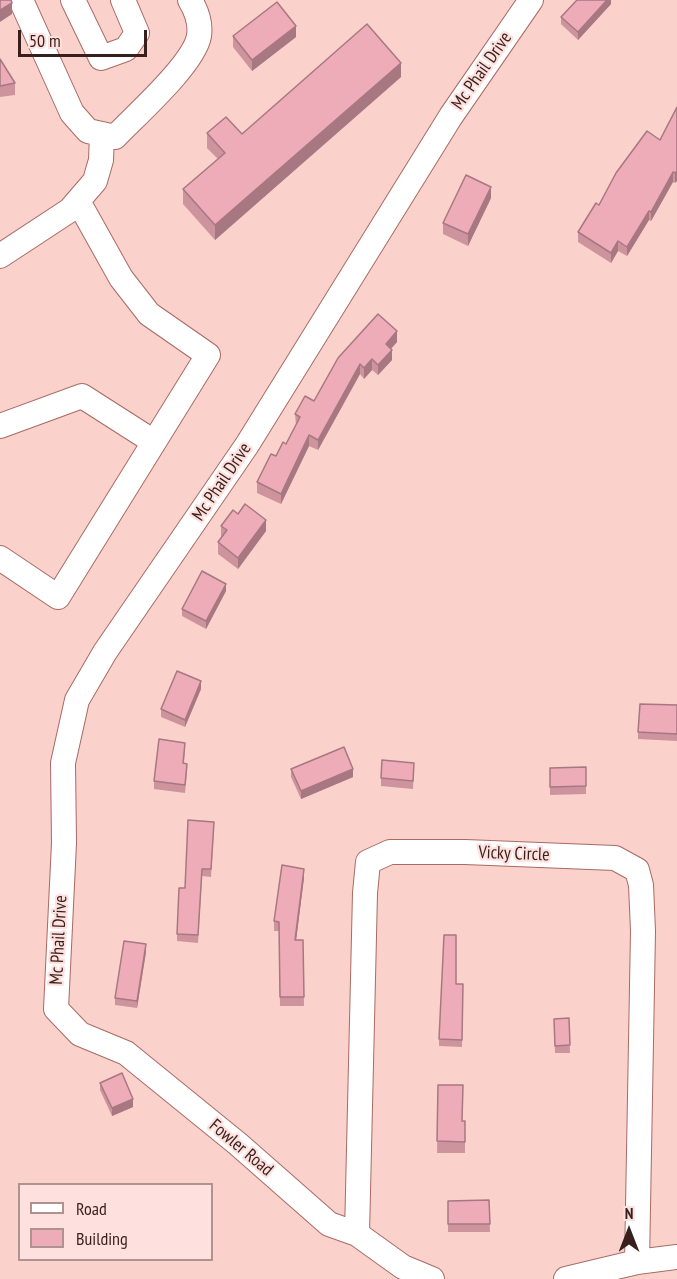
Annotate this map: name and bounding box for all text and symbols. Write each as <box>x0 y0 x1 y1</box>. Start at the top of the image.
scale bar <box>21 18 150 56</box>
street label: Mc Phail Drive <box>447 28 517 114</box>
text: 50 m <box>29 29 61 52</box>
street label: Mc Phail Drive <box>188 439 256 525</box>
street label: Vicky Circle <box>478 842 550 866</box>
street label: Mc Phail Drive <box>46 895 72 985</box>
street label: Fowler Road <box>205 1115 277 1181</box>
legend <box>18 1183 213 1261</box>
text: Road <box>76 1197 107 1220</box>
north arrow <box>599 1201 659 1261</box>
text: N <box>625 1203 633 1223</box>
text: Building <box>76 1227 128 1250</box>

